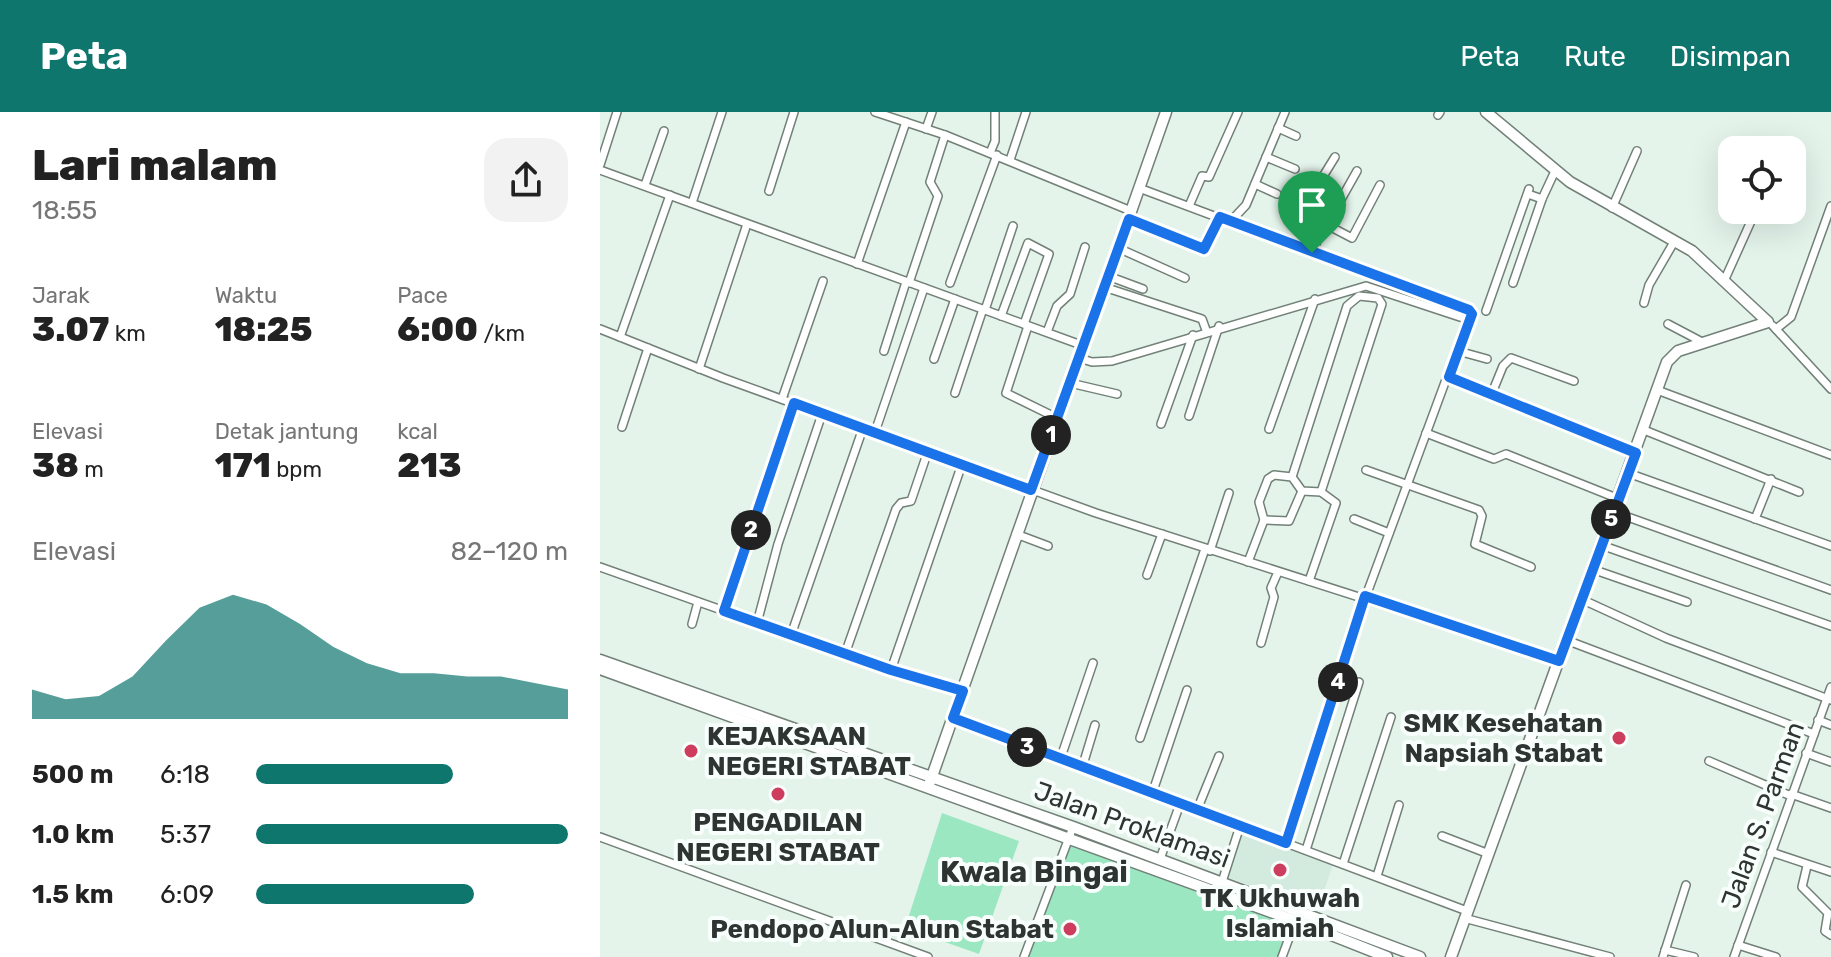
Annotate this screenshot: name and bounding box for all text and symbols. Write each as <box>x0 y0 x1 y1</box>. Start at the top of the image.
text: Peta <box>40 33 128 79</box>
text: Peta <box>1460 40 1520 73</box>
text: Rute <box>1564 40 1626 73</box>
text: Disimpan <box>1670 40 1791 73</box>
map controls <box>1718 136 1806 224</box>
button: locate <box>1718 136 1806 224</box>
button: share <box>484 138 568 222</box>
text: Lari malam <box>32 139 277 191</box>
pin <box>1278 171 1346 253</box>
icon: arrive <box>1290 183 1334 227</box>
text: 18:55 <box>32 195 97 226</box>
text: Jarak <box>32 282 90 309</box>
text: Waktu <box>215 282 277 309</box>
text: Pace <box>397 282 448 309</box>
text: 3.07 <box>32 309 109 350</box>
text: 18:25 <box>215 309 312 350</box>
text: 6:00 <box>397 309 478 350</box>
text: km <box>109 320 146 347</box>
text: /km <box>478 320 525 347</box>
pin: 1 <box>1031 415 1071 455</box>
text: Elevasi <box>32 418 103 445</box>
text: Detak jantung <box>215 418 359 445</box>
text: kcal <box>397 418 438 445</box>
text: 1 <box>1046 421 1056 448</box>
text: 38 <box>32 445 79 486</box>
text: 171 <box>215 445 271 486</box>
text: 213 <box>397 445 462 486</box>
text: m <box>79 456 104 483</box>
text: bpm <box>271 456 322 483</box>
pin: 5 <box>1591 499 1631 539</box>
text: 5 <box>1604 505 1618 532</box>
pin: 2 <box>731 510 771 550</box>
text: 2 <box>744 516 758 543</box>
text: Elevasi <box>32 536 116 567</box>
text: 82–120 m <box>450 536 568 567</box>
pin: 4 <box>1318 662 1358 702</box>
text: 4 <box>1330 668 1346 695</box>
place label: SMK Kesehatan Napsiah Stabat <box>1403 708 1603 769</box>
street label: Jalan S. Parman <box>1715 717 1811 913</box>
place label: KEJAKSAAN NEGERI STABAT <box>707 721 911 782</box>
pin: 3 <box>1007 727 1047 767</box>
marker: SMK Kesehatan Napsiah Stabat <box>1610 729 1628 747</box>
text: 3 <box>1020 733 1034 760</box>
marker: KEJAKSAAN NEGERI STABAT <box>682 742 700 760</box>
text: 500 m <box>32 759 114 790</box>
text: 6:18 <box>160 759 210 790</box>
street label: Jalan Proklamasi <box>1030 775 1234 875</box>
marker: PENGADILAN NEGERI STABAT <box>769 785 787 803</box>
place label: PENGADILAN NEGERI STABAT <box>676 807 880 868</box>
text: 1.0 km <box>32 819 114 850</box>
text: 5:37 <box>160 819 211 850</box>
district label: Kwala Bingai <box>940 854 1128 890</box>
marker: TK Ukhuwah Islamiah <box>1271 861 1289 879</box>
text: 1.5 km <box>32 879 114 910</box>
text: 6:09 <box>160 879 214 910</box>
place label: TK Ukhuwah Islamiah <box>1200 883 1360 944</box>
place label: Pendopo Alun-Alun Stabat <box>710 914 1054 945</box>
marker: Pendopo Alun-Alun Stabat <box>1061 920 1079 938</box>

